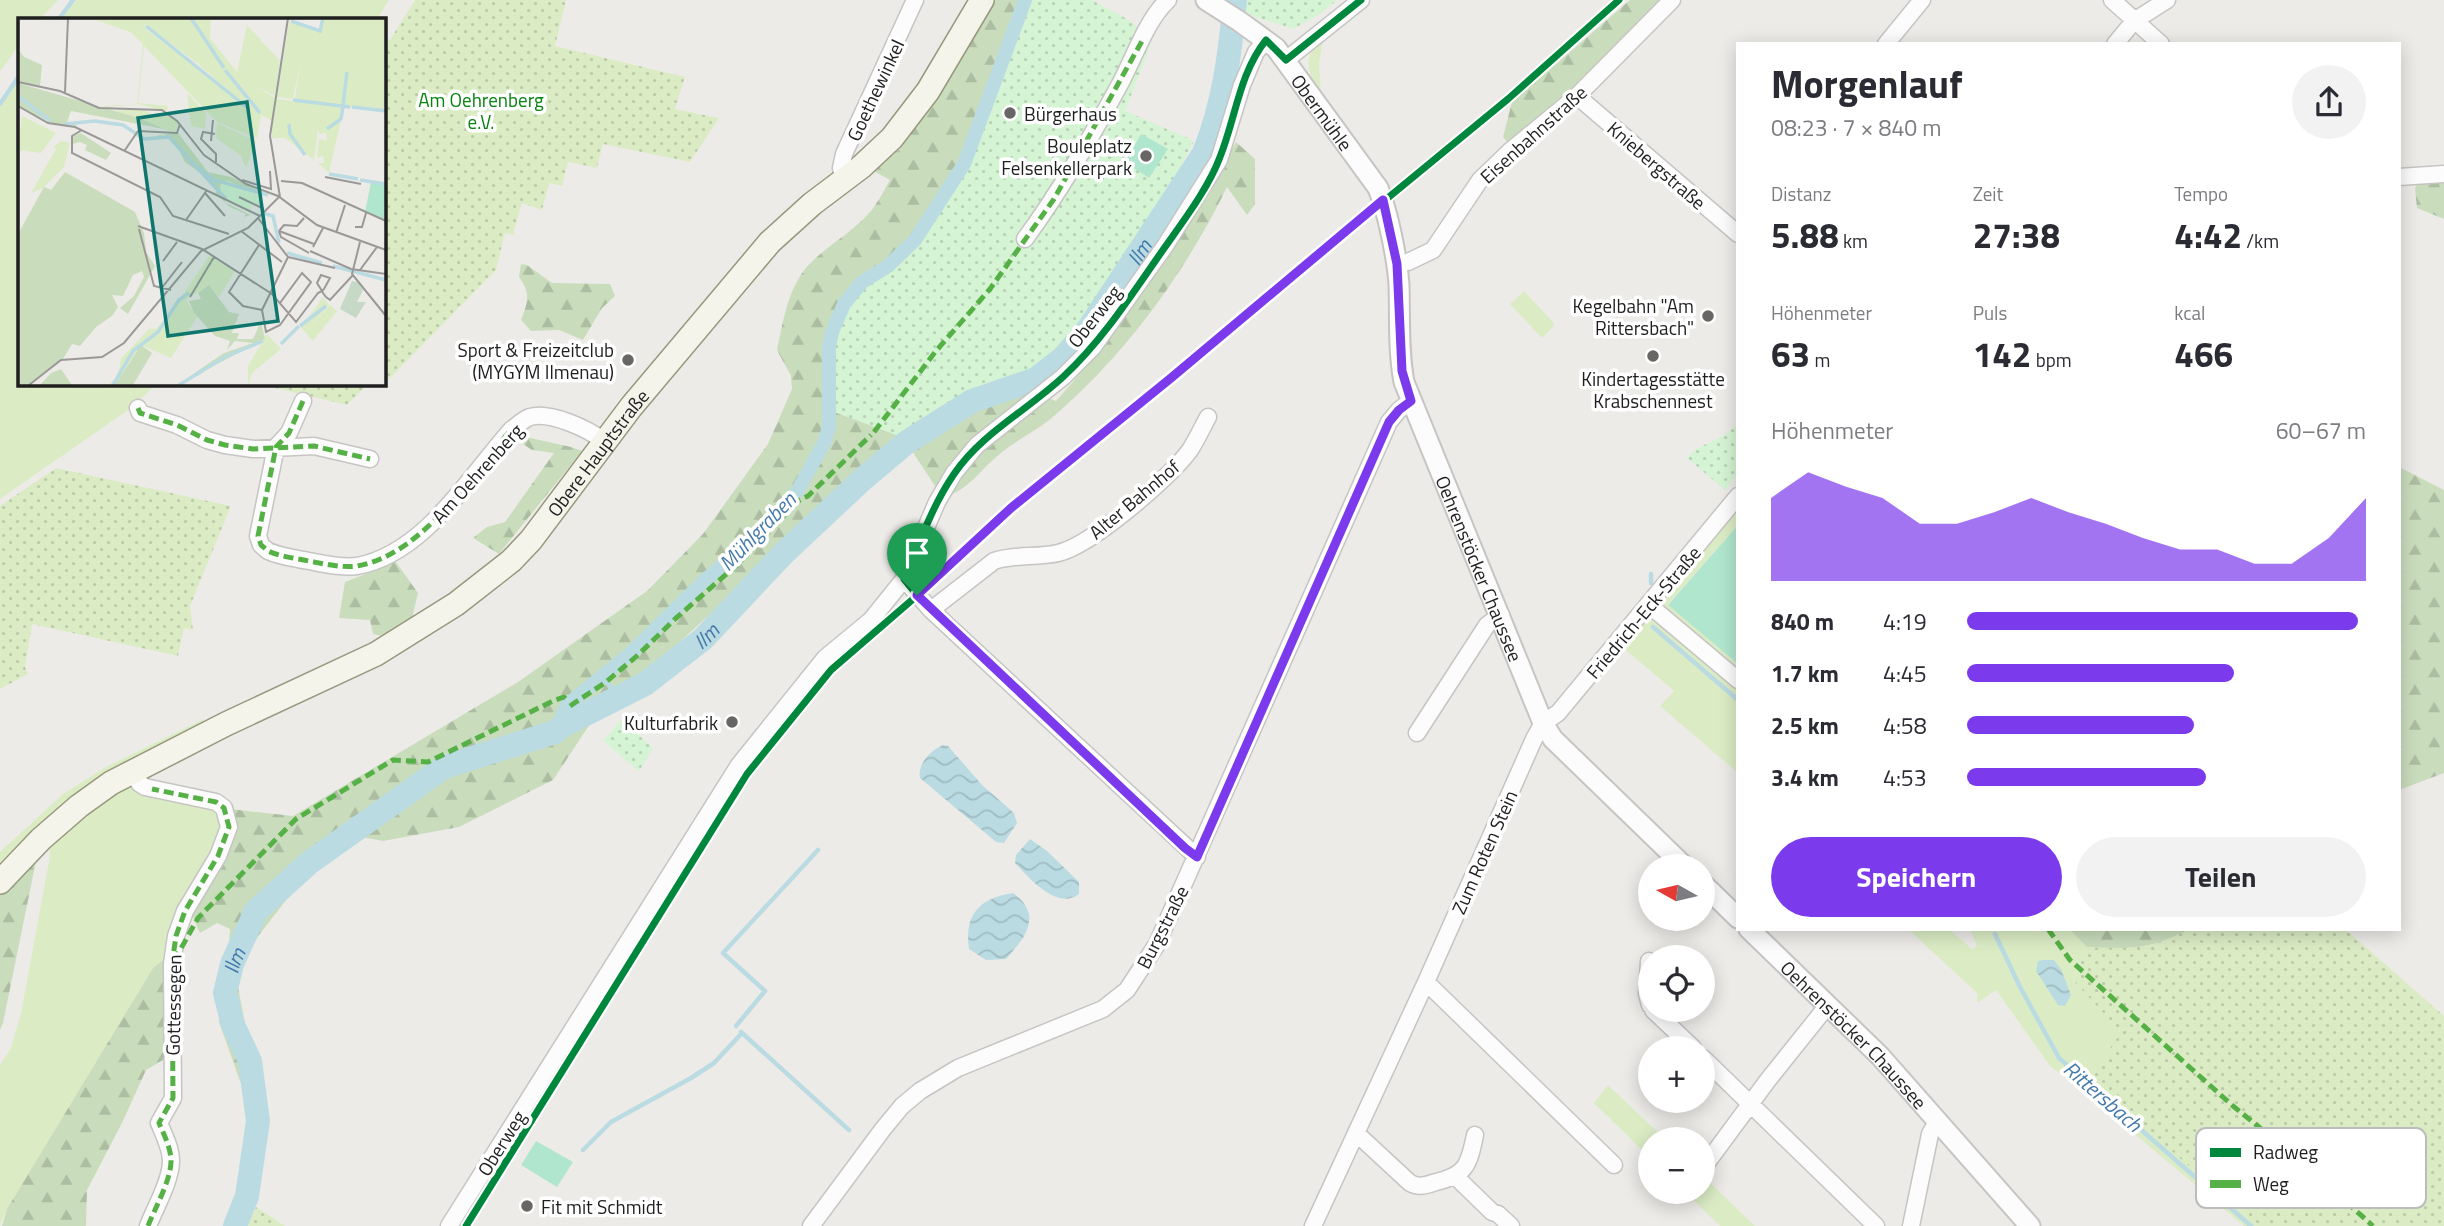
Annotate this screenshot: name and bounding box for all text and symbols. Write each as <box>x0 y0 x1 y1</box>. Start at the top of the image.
inset map <box>18 18 385 385</box>
street label: Goethewinkel <box>839 34 911 146</box>
text: Morgenlauf <box>1771 55 1963 113</box>
button: share <box>2292 65 2366 139</box>
street label: Obermühle <box>1285 67 1360 156</box>
street label: Eisenbahnstraße <box>1473 78 1593 190</box>
park label: Am Oehrenberg e.V. <box>418 85 544 136</box>
place label: Bürgerhaus <box>1024 99 1117 128</box>
marker: Bürgerhaus <box>1002 105 1018 121</box>
text: 08:23 · 7 × 840 m <box>1771 110 1941 145</box>
street label: Kniebergstraße <box>1601 114 1713 216</box>
place label: Bouleplatz Felsenkellerpark <box>1001 131 1132 182</box>
marker: Bouleplatz Felsenkellerpark <box>1138 148 1154 164</box>
text: Distanz <box>1771 179 1831 208</box>
text: Zeit <box>1973 179 2003 208</box>
text: Tempo <box>2174 179 2228 208</box>
text: 5.88 <box>1771 208 1839 262</box>
text: 27:38 <box>1973 208 2060 262</box>
text: 4:42 <box>2174 208 2242 262</box>
text: km <box>1839 226 1868 255</box>
text: /km <box>2242 226 2279 255</box>
water label: Ilm <box>1119 232 1160 271</box>
street label: Oberweg <box>1060 278 1128 353</box>
place label: Kegelbahn "Am Rittersbach" <box>1573 291 1694 342</box>
text: Höhenmeter <box>1771 298 1872 327</box>
text: Puls <box>1973 298 2007 327</box>
text: kcal <box>2174 298 2205 327</box>
marker: Kegelbahn "Am Rittersbach" <box>1700 308 1716 324</box>
text: 63 <box>1771 327 1810 381</box>
text: 142 <box>1973 327 2031 381</box>
text: 466 <box>2174 327 2233 381</box>
place label: Sport & Freizeitclub (MYGYM Ilmenau) <box>457 335 614 386</box>
text: m <box>1810 345 1830 374</box>
text: bpm <box>2031 345 2072 374</box>
marker: Kindertagesstätte Krabschennest <box>1645 348 1661 364</box>
marker: Sport & Freizeitclub (MYGYM Ilmenau) <box>620 352 636 368</box>
place label: Kindertagesstätte Krabschennest <box>1581 364 1725 415</box>
street label: Obere Hauptstraße <box>539 382 655 522</box>
text: Höhenmeter <box>1771 413 1893 448</box>
text: 60–67 m <box>2276 413 2366 448</box>
street label: Am Oehrenberg <box>424 416 530 529</box>
street label: Alter Bahnhof <box>1082 452 1186 546</box>
street label: Oehrenstöcker Chaussee <box>1429 471 1531 666</box>
water label: Mühlgraben <box>711 484 803 578</box>
pin <box>887 523 947 595</box>
icon: arrive <box>898 534 936 572</box>
street label: Friedrich-Eck-Straße <box>1579 539 1707 685</box>
text: 840 m <box>1771 604 1834 639</box>
text: 4:19 <box>1883 604 1927 639</box>
water label: Ilm <box>686 615 727 657</box>
text: 1.7 km <box>1771 656 1839 691</box>
text: 4:45 <box>1883 656 1927 691</box>
place label: Kulturfabrik <box>624 708 718 737</box>
text: 2.5 km <box>1771 708 1839 743</box>
text: 4:58 <box>1883 708 1927 743</box>
marker: Kulturfabrik <box>724 714 740 730</box>
text: 3.4 km <box>1771 760 1839 795</box>
text: 4:53 <box>1883 760 1927 795</box>
street label: Zum Roten Stein <box>1444 785 1524 919</box>
button: Speichern <box>1771 837 2062 917</box>
button: Teilen <box>2076 837 2366 917</box>
north arrow <box>1638 854 1715 931</box>
map controls <box>1638 854 1715 1204</box>
street label: Burgstraße <box>1129 880 1195 974</box>
water label: Ilm <box>214 942 254 977</box>
button: locate <box>1638 945 1715 1022</box>
street label: Oehrenstöcker Chaussee <box>1775 953 1934 1115</box>
street label: Gottessegen <box>158 954 188 1056</box>
button: + <box>1638 1036 1715 1113</box>
water label: Rittersbach <box>2057 1053 2150 1140</box>
street label: Oberweg <box>470 1104 533 1181</box>
button: − <box>1638 1127 1715 1204</box>
legend <box>2196 1128 2426 1208</box>
text: Radweg <box>2253 1137 2318 1166</box>
text: Weg <box>2253 1169 2289 1198</box>
place label: Fit mit Schmidt <box>541 1192 663 1221</box>
marker: Fit mit Schmidt <box>519 1198 535 1214</box>

